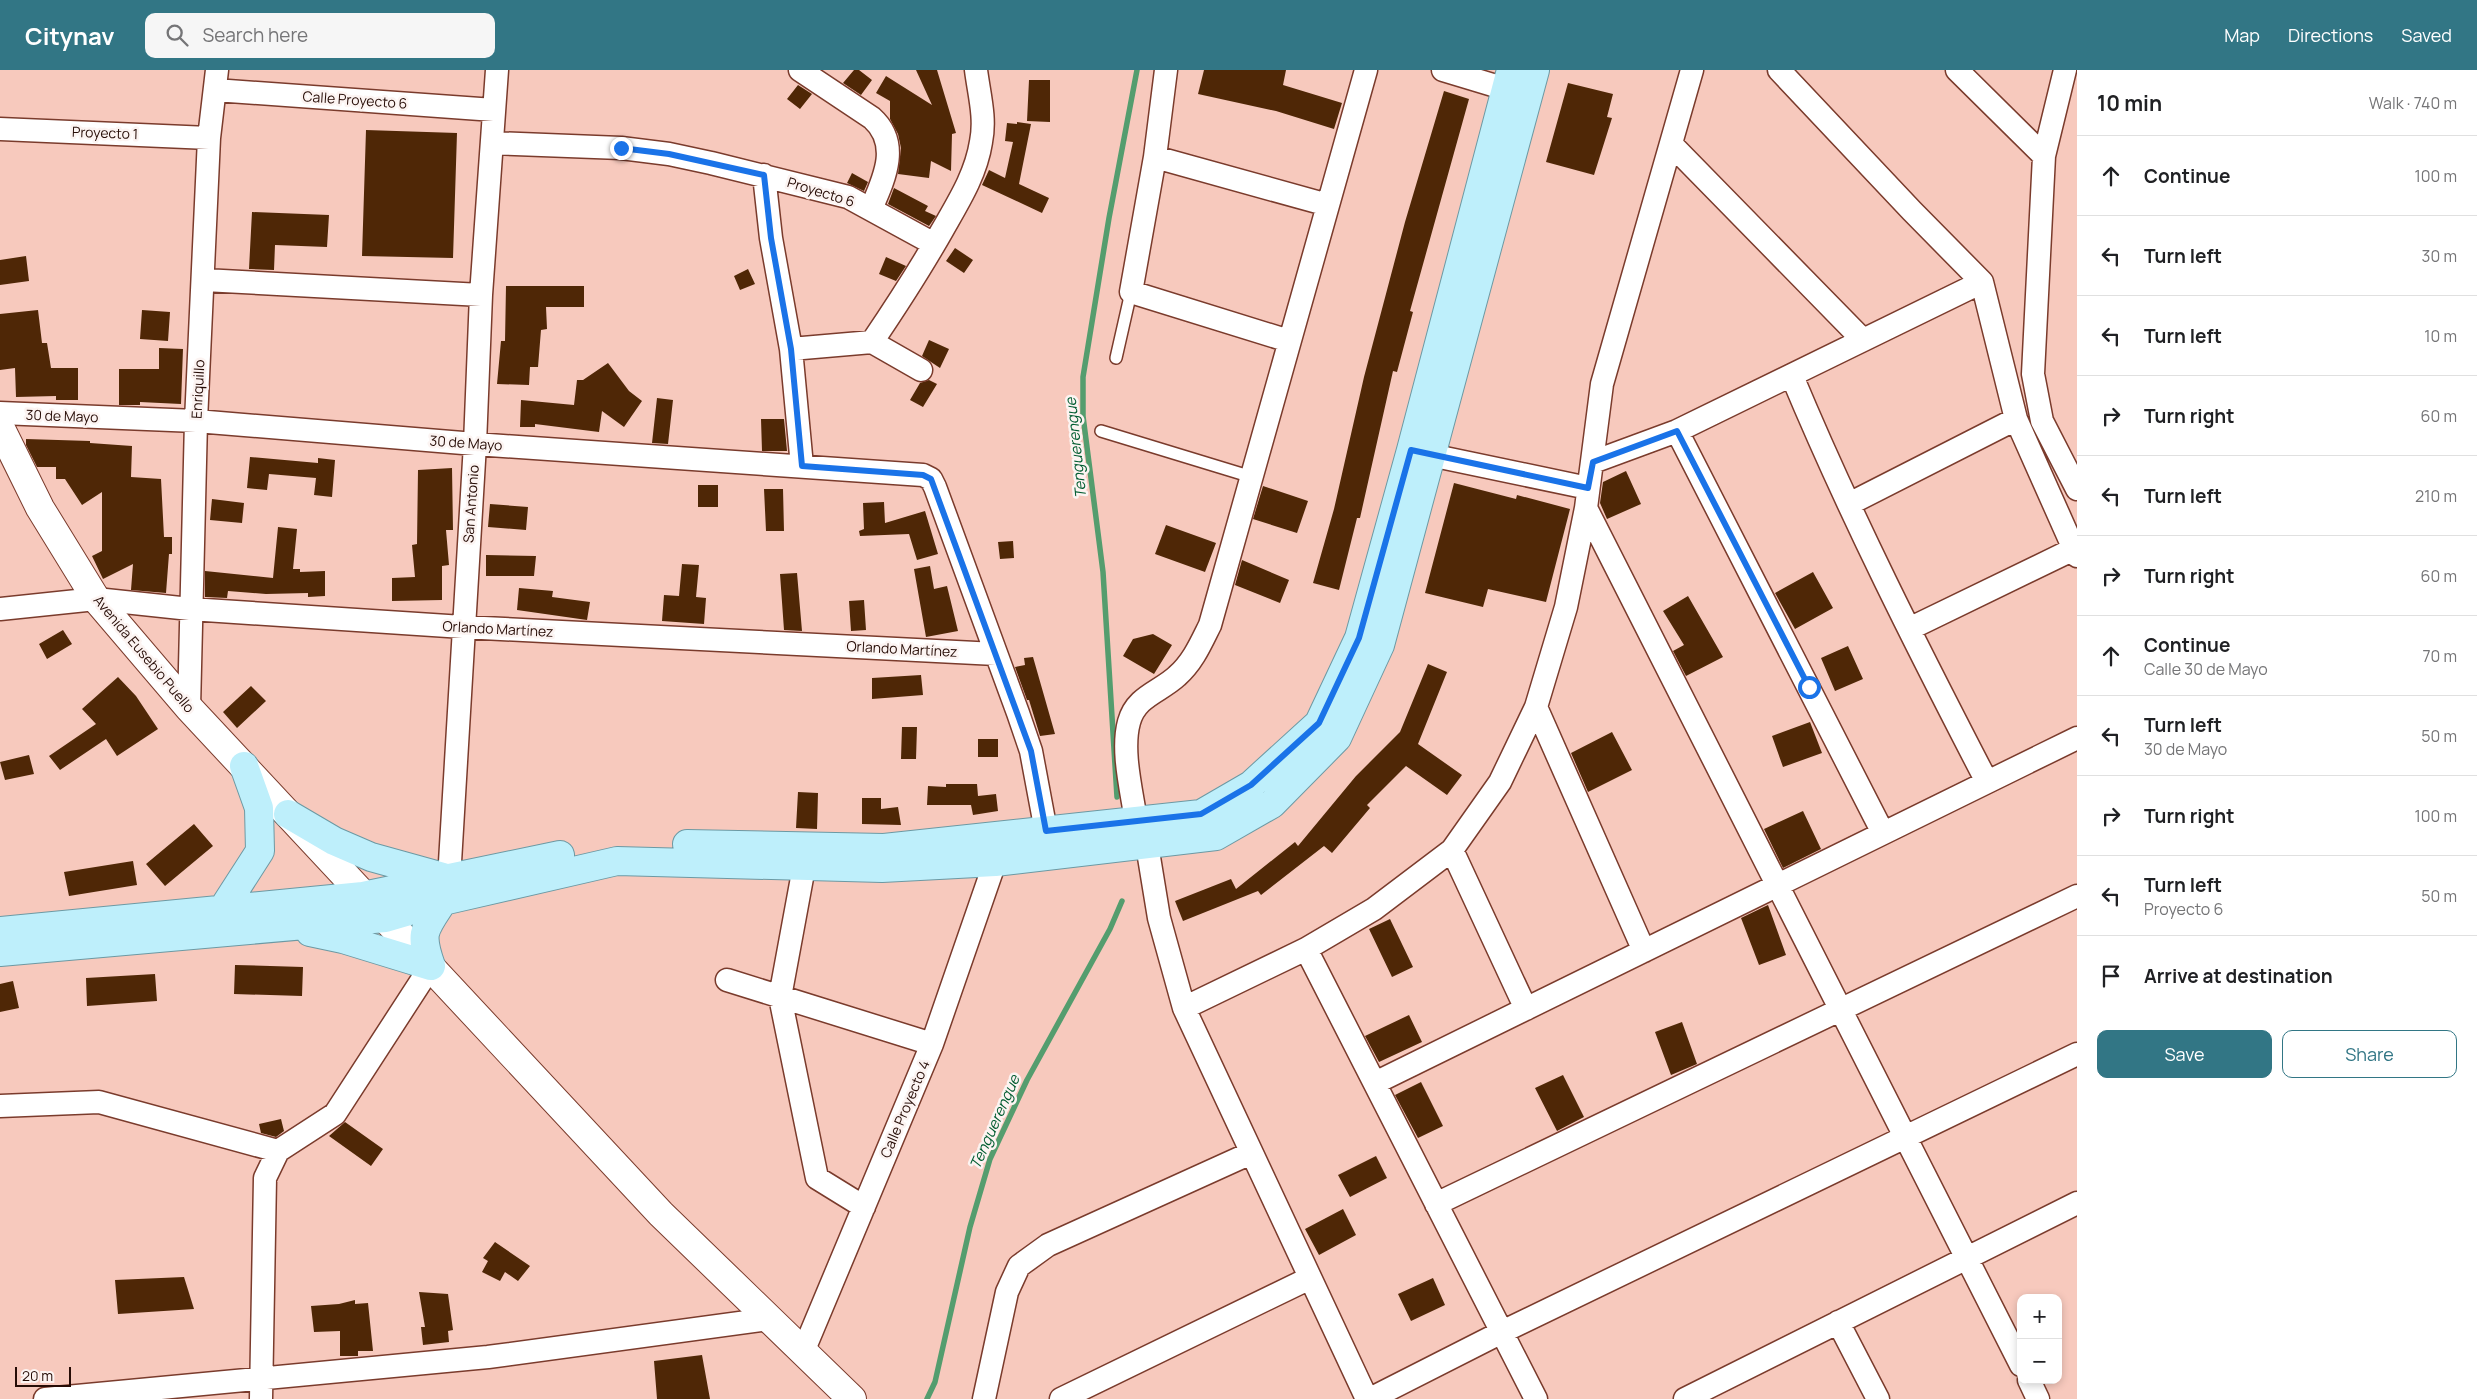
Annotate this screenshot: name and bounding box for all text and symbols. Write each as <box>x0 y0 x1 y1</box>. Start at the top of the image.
search box <box>145 13 495 58</box>
text: Citynav <box>25 19 115 52</box>
icon: search <box>163 21 191 49</box>
text: Search here <box>203 22 308 48</box>
text: Map <box>2224 23 2260 47</box>
text: Directions <box>2288 23 2373 47</box>
text: Saved <box>2401 23 2452 47</box>
street label: Calle Proyecto 6 <box>302 86 408 113</box>
text: 10 min <box>2097 89 2162 117</box>
text: Walk · 740 m <box>2369 92 2457 114</box>
street label: Proyecto 1 <box>72 122 138 143</box>
route end <box>610 137 633 160</box>
icon: ahead <box>2097 162 2125 190</box>
text: Continue <box>2144 163 2230 189</box>
text: 100 m <box>2414 165 2457 187</box>
street label: Proyecto 6 <box>785 172 857 211</box>
icon: left <box>2097 242 2125 270</box>
text: Turn left <box>2144 243 2222 269</box>
text: 30 m <box>2422 245 2457 267</box>
icon: left <box>2097 322 2125 350</box>
text: Turn left <box>2144 323 2222 349</box>
text: 10 m <box>2424 325 2457 347</box>
street label: Enriquillo <box>186 359 209 419</box>
water label: Tenguerengue <box>1060 395 1091 499</box>
icon: right <box>2097 402 2125 430</box>
text: Turn right <box>2144 403 2234 429</box>
street label: 30 de Mayo <box>25 405 99 426</box>
text: 60 m <box>2421 405 2457 427</box>
street label: 30 de Mayo <box>429 430 503 455</box>
street label: San Antonio <box>458 464 483 544</box>
icon: left <box>2097 482 2125 510</box>
text: Turn left <box>2144 483 2222 509</box>
text: 210 m <box>2415 485 2457 507</box>
icon: right <box>2097 562 2125 590</box>
text: Turn right <box>2144 563 2234 589</box>
text: 60 m <box>2421 565 2457 587</box>
street label: Avenida Eusebio Puello <box>90 591 199 716</box>
street label: Orlando Martínez <box>442 616 554 641</box>
text: Continue <box>2144 632 2230 658</box>
street label: Orlando Martínez <box>846 636 958 661</box>
icon: ahead <box>2097 642 2125 670</box>
text: 70 m <box>2422 645 2457 667</box>
text: Calle 30 de Mayo <box>2144 658 2268 680</box>
route start <box>1798 676 1821 699</box>
text: Turn left <box>2144 712 2222 738</box>
icon: left <box>2097 722 2125 750</box>
text: 50 m <box>2421 725 2457 747</box>
text: 30 de Mayo <box>2144 738 2227 760</box>
icon: right <box>2097 802 2125 830</box>
text: Turn right <box>2144 803 2234 829</box>
text: 100 m <box>2414 805 2457 827</box>
text: Turn left <box>2144 872 2222 898</box>
icon: left <box>2097 882 2125 910</box>
text: 50 m <box>2421 885 2457 907</box>
text: Proyecto 6 <box>2144 898 2223 920</box>
icon: arrive <box>2097 962 2125 990</box>
text: Arrive at destination <box>2144 963 2333 989</box>
button: Save <box>2097 1030 2272 1078</box>
button: Share <box>2282 1030 2457 1078</box>
street label: Calle Proyecto 4 <box>875 1057 934 1161</box>
water label: Tenguerengue <box>964 1070 1025 1172</box>
map controls <box>2017 1294 2062 1384</box>
button: + <box>2017 1294 2062 1339</box>
button: − <box>2017 1339 2062 1384</box>
scale bar <box>15 1364 71 1387</box>
text: 20 m <box>22 1366 53 1385</box>

